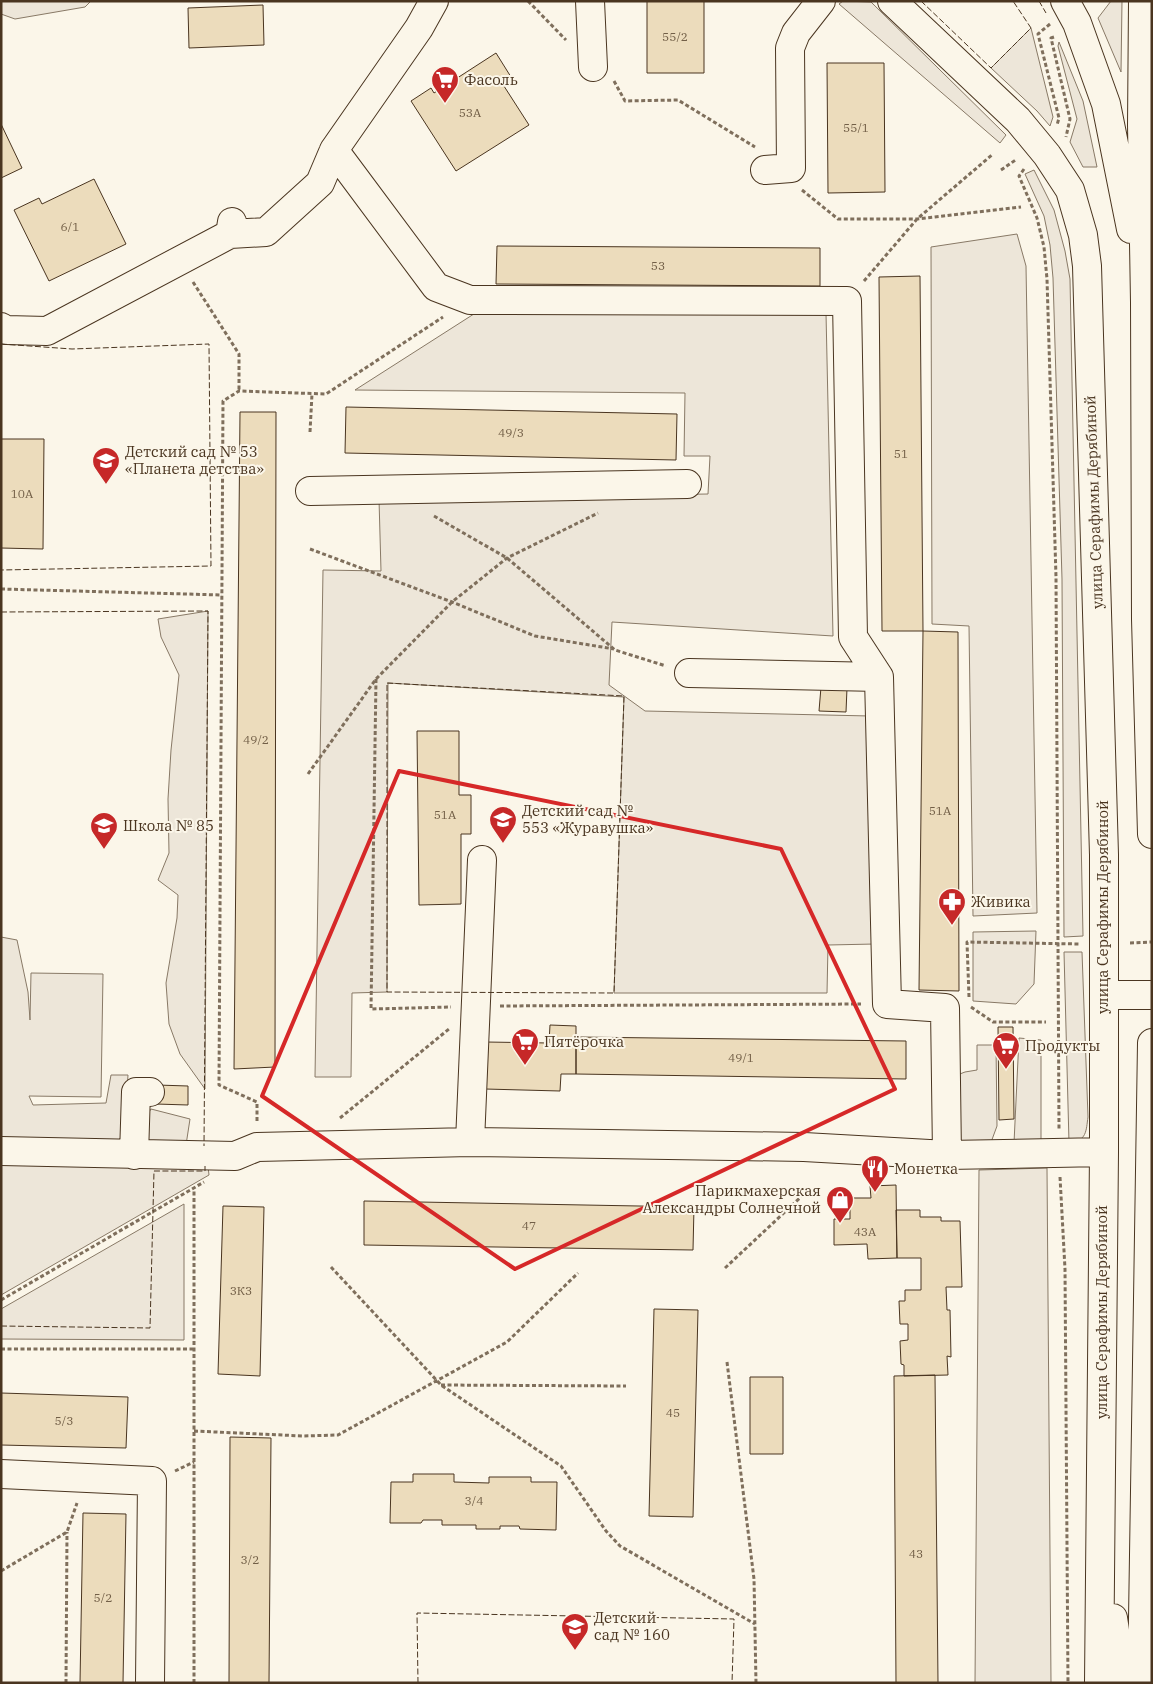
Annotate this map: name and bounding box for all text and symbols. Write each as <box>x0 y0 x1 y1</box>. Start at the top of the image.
house number: 55/2 <box>662 29 688 44</box>
supermarket icon: Фасоль <box>430 65 460 104</box>
place label: Фасоль <box>464 70 518 89</box>
house number: 53А <box>459 105 482 120</box>
house number: 55/1 <box>843 120 869 135</box>
house number: 6/1 <box>61 219 79 234</box>
house number: 53 <box>651 258 665 273</box>
street label: улица Серафимы Дерябиной <box>1080 395 1107 609</box>
house number: 49/3 <box>498 425 524 440</box>
place label: Детский сад № 53 «Планета детства» <box>125 442 264 478</box>
school or university icon: Детский сад № 53 «Планета детства» <box>91 446 121 485</box>
house number: 51 <box>894 446 908 461</box>
house number: 10А <box>11 486 34 501</box>
house number: 49/2 <box>243 732 269 747</box>
street label: улица Серафимы Дерябиной <box>1093 800 1112 1014</box>
place label: Детский сад № 553 «Журавушка» <box>522 801 654 837</box>
house number: 51А <box>929 803 952 818</box>
school or university icon: Детский сад № 553 «Журавушка» <box>488 805 518 844</box>
house number: 51А <box>434 807 457 822</box>
school or university icon: Школа № 85 <box>89 811 119 850</box>
place label: Школа № 85 <box>123 816 214 835</box>
pharmacy icon: Живика <box>937 887 967 926</box>
place label: Живика <box>971 892 1031 911</box>
supermarket icon: Пятёрочка <box>510 1027 540 1066</box>
supermarket icon: Продукты <box>991 1031 1021 1070</box>
place label: Пятёрочка <box>544 1032 624 1051</box>
place label: Продукты <box>1025 1036 1100 1055</box>
house number: 49/1 <box>728 1050 754 1065</box>
restaurant icon: Монетка <box>860 1154 890 1193</box>
place label: Монетка <box>894 1159 958 1178</box>
place label: Парикмахерская Александры Солнечной <box>643 1181 821 1217</box>
shop icon: Парикмахерская Александры Солнечной <box>825 1185 855 1224</box>
street label: улица Серафимы Дерябиной <box>1092 1205 1111 1419</box>
house number: 47 <box>522 1218 536 1233</box>
house number: 43А <box>854 1224 877 1239</box>
house number: 3К3 <box>230 1283 252 1298</box>
house number: 45 <box>666 1405 680 1420</box>
house number: 5/3 <box>55 1413 73 1428</box>
house number: 3/4 <box>465 1493 483 1508</box>
house number: 43 <box>909 1546 923 1561</box>
house number: 3/2 <box>241 1552 259 1567</box>
house number: 5/2 <box>94 1590 112 1605</box>
place label: Детский сад № 160 <box>594 1608 670 1644</box>
school or university icon: Детский сад № 160 <box>560 1612 590 1651</box>

